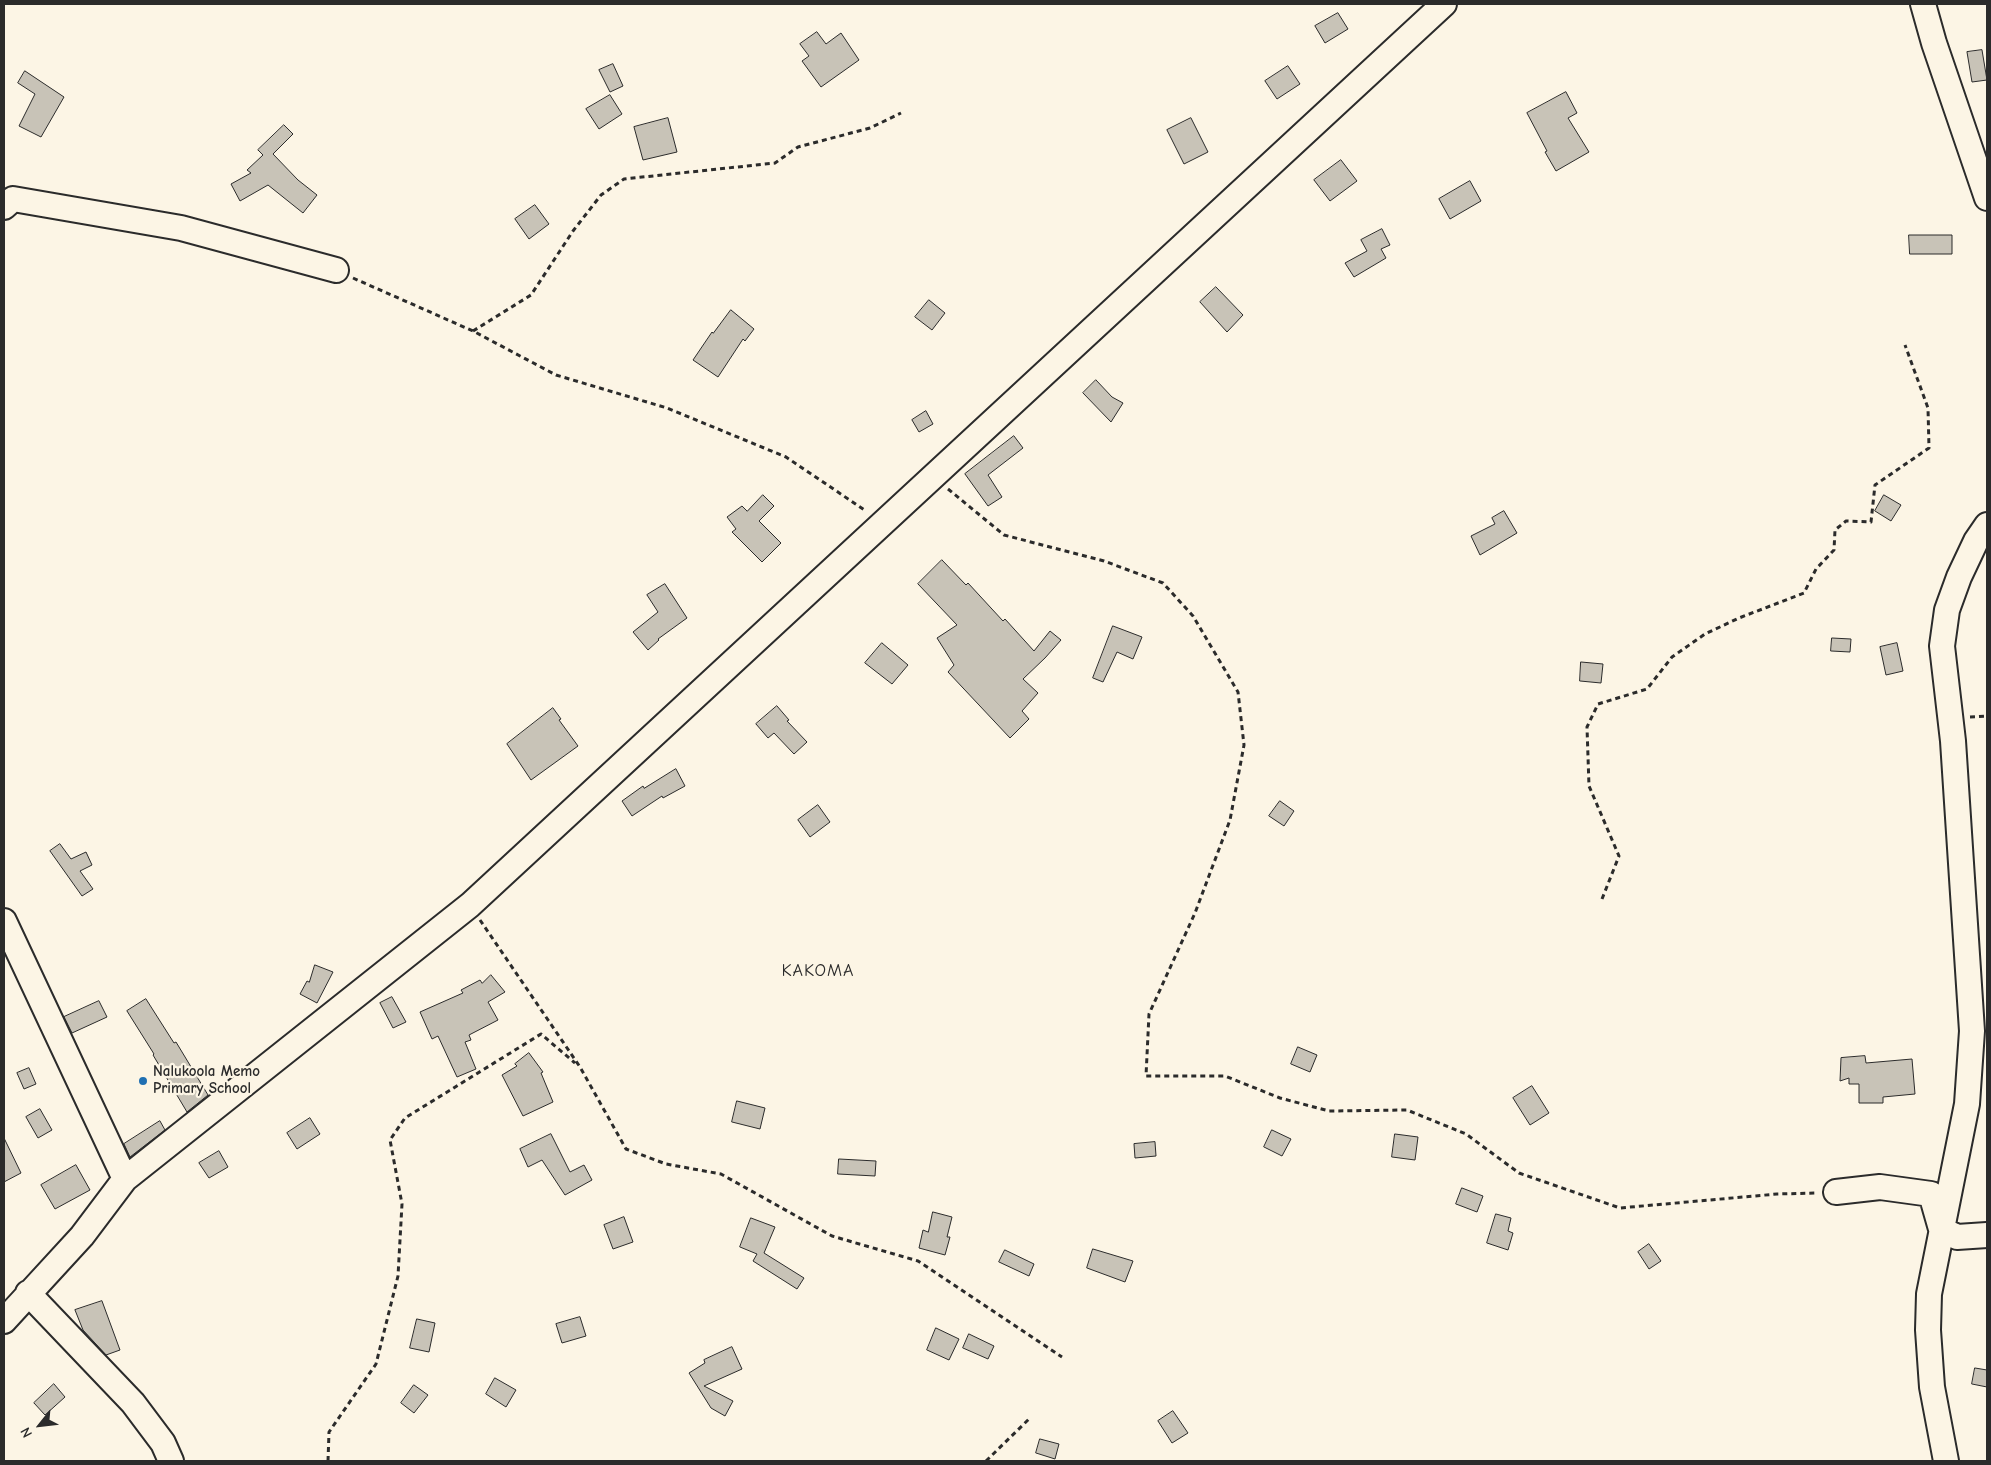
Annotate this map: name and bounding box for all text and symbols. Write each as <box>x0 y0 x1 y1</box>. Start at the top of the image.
district label: KAKOMA <box>781 960 855 982</box>
place label: Nalukoola Memo Primary School <box>153 1063 260 1098</box>
marker: Nalukoola Memo Primary School <box>137 1075 149 1087</box>
north arrow <box>15 1400 65 1450</box>
text: N <box>17 1424 36 1441</box>

